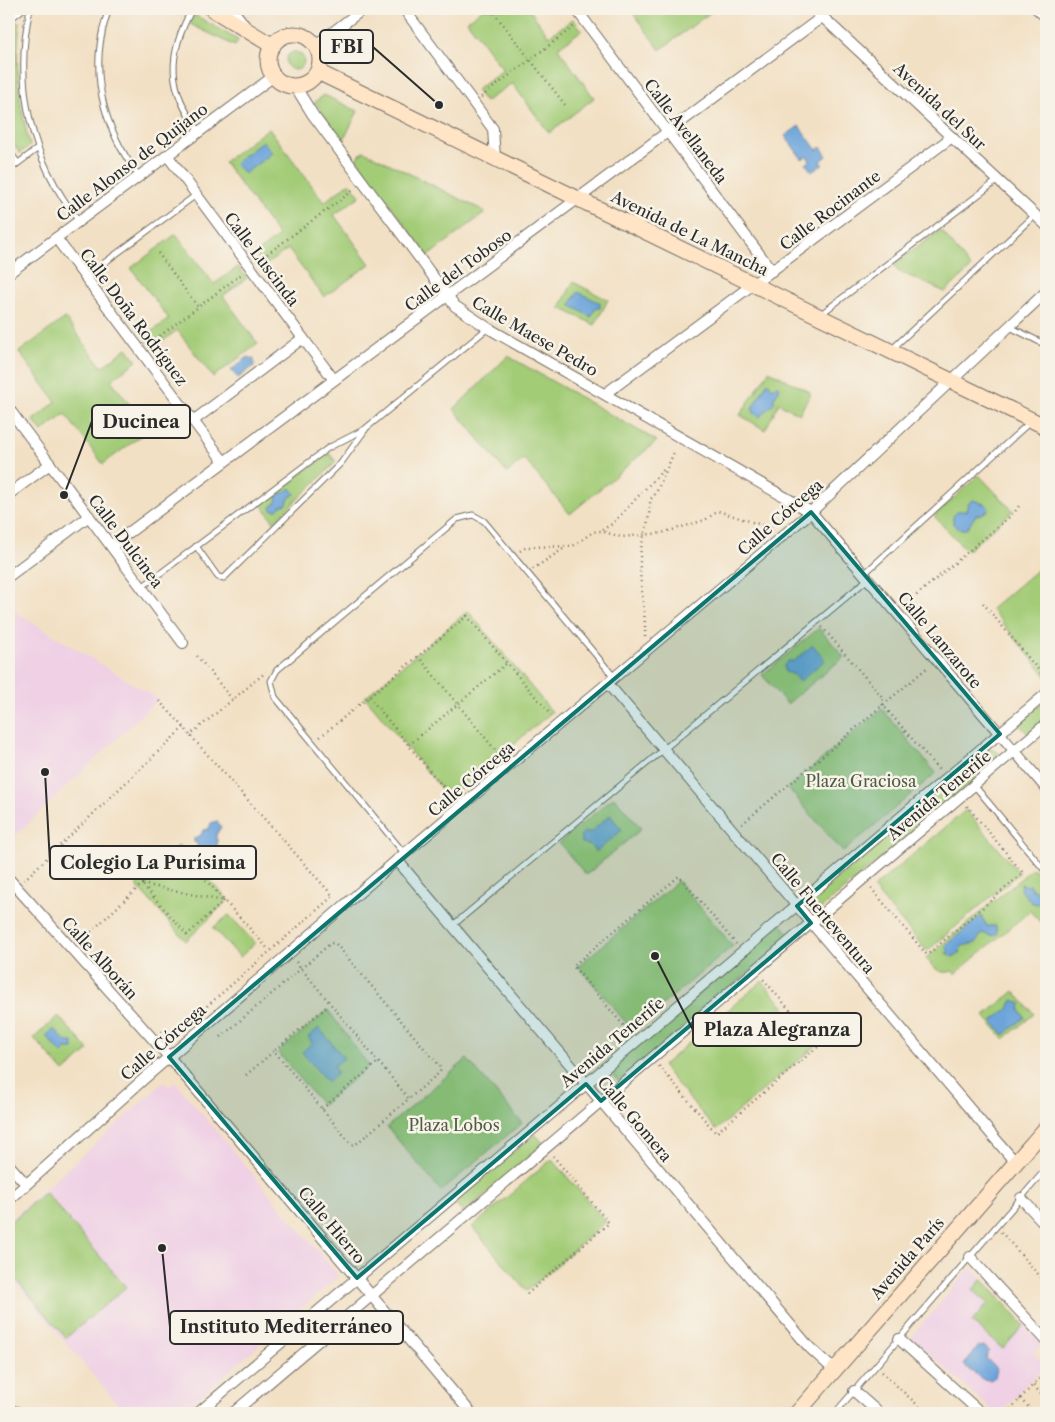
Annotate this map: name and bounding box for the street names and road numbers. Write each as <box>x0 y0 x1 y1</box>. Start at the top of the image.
street label: Avenida del Sur <box>889 57 991 154</box>
street label: Calle Avellaneda <box>640 75 732 188</box>
street label: Calle Alonso de Quijano <box>52 98 212 225</box>
street label: Calle Rocinante <box>776 166 884 254</box>
street label: Avenida de La Mancha <box>607 186 772 280</box>
street label: Calle Luscinda <box>220 208 304 310</box>
street label: Calle del Toboso <box>401 224 516 316</box>
street label: Calle Doña Rodríguez <box>76 244 192 390</box>
street label: Calle Maese Pedro <box>468 292 602 380</box>
street label: Calle Córcega <box>733 474 827 559</box>
street label: Calle Dulcinea <box>84 490 168 592</box>
street label: Calle Lanzarote <box>894 588 986 692</box>
street label: Calle Córcega <box>424 737 519 821</box>
street label: Avenida Tenerife <box>882 746 995 845</box>
street label: Calle Fuerteventura <box>767 849 880 978</box>
street label: Calle Alborán <box>58 913 142 1003</box>
street label: Avenida Tenerife <box>555 993 668 1092</box>
street label: Calle Córcega <box>116 999 210 1084</box>
street label: Calle Gomera <box>594 1072 677 1166</box>
street label: Calle Hierro <box>294 1183 370 1268</box>
street label: Avenida París <box>865 1213 948 1304</box>

